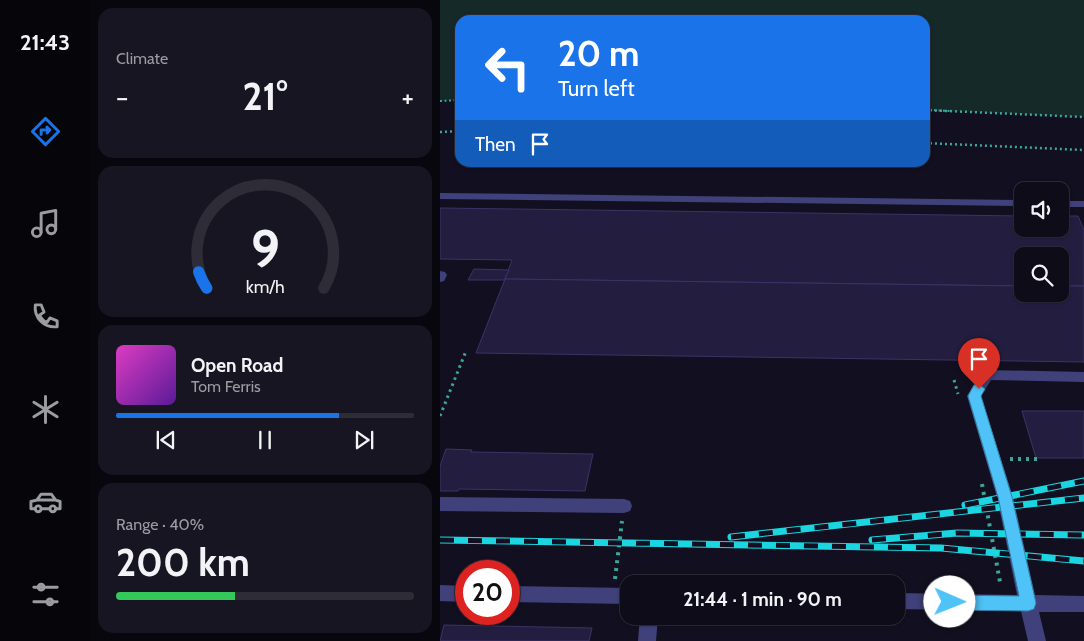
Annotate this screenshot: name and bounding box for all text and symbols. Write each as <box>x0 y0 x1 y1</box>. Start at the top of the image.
text: 21:43 <box>20 29 70 56</box>
text: 20 m <box>558 32 640 75</box>
icon: left <box>475 35 540 100</box>
text: Climate <box>116 49 168 68</box>
text: 21° <box>242 73 288 120</box>
text: Turn left <box>558 75 635 102</box>
text: − <box>116 80 128 114</box>
text: + <box>402 80 414 114</box>
icon: directions <box>28 114 63 149</box>
icon: arrive <box>526 130 554 158</box>
text: Then <box>475 133 516 156</box>
map controls <box>1014 182 1069 302</box>
button: sound <box>1014 182 1069 237</box>
icon: music <box>28 206 63 241</box>
text: 9 <box>250 217 280 280</box>
button: search <box>1014 247 1069 302</box>
text: km/h <box>245 276 285 297</box>
icon: phone <box>28 299 63 334</box>
pin <box>958 338 1000 389</box>
icon: arrive <box>965 345 993 373</box>
text: Open Road <box>191 354 283 377</box>
text: Tom Ferris <box>191 377 261 396</box>
icon: climate <box>28 392 63 427</box>
icon: previous <box>152 426 180 454</box>
icon: pause <box>251 426 279 454</box>
icon: next <box>350 426 378 454</box>
icon: car <box>28 484 63 519</box>
text: Range · 40% <box>116 515 204 534</box>
text: 200 km <box>116 539 250 586</box>
speed limit sign: 20 <box>455 560 520 625</box>
position arrow <box>923 575 975 627</box>
icon: filters <box>28 577 63 612</box>
text: 21:44 · 1 min · 90 m <box>683 588 842 611</box>

